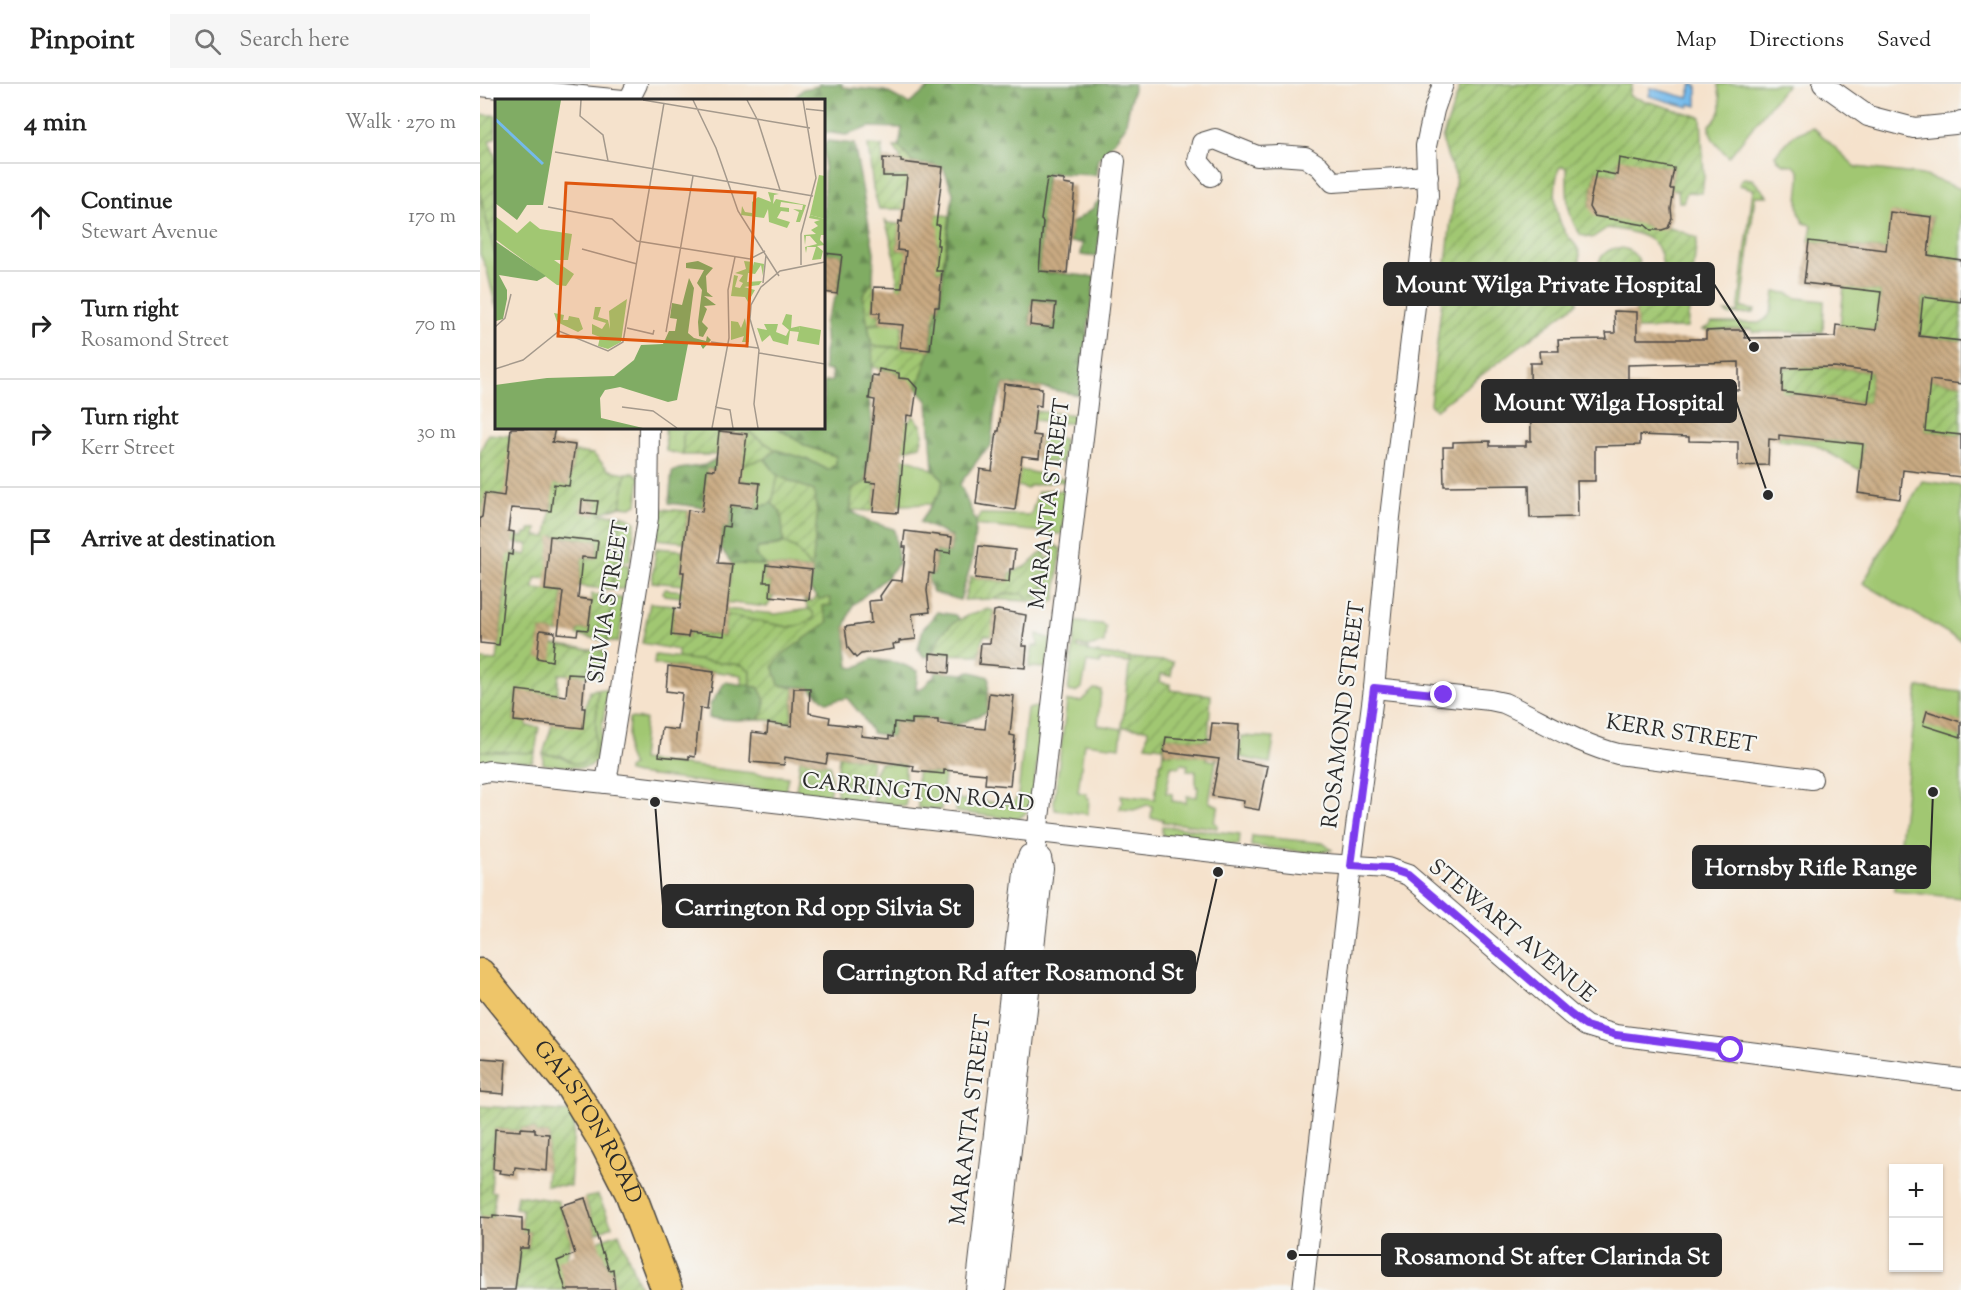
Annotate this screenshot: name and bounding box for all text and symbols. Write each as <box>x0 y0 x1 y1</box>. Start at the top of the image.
search box <box>170 14 590 68</box>
text: Pinpoint <box>30 21 134 61</box>
icon: search <box>191 25 224 58</box>
text: Search here <box>239 25 350 57</box>
text: Map <box>1676 26 1716 56</box>
text: Directions <box>1749 26 1844 56</box>
text: Saved <box>1877 26 1931 56</box>
inset map <box>495 99 825 429</box>
text: 4 min <box>24 105 87 142</box>
text: Walk · 270 m <box>345 109 456 138</box>
text: Continue <box>81 187 172 219</box>
icon: ahead <box>24 201 57 234</box>
text: 170 m <box>408 203 456 232</box>
text: Stewart Avenue <box>81 219 218 248</box>
callout: Mount Wilga Private Hospital <box>1384 263 1714 305</box>
text: Mount Wilga Private Hospital <box>1396 269 1703 303</box>
text: Turn right <box>81 295 178 327</box>
icon: right <box>24 309 57 342</box>
text: 70 m <box>415 311 456 340</box>
text: Rosamond Street <box>81 327 229 356</box>
callout: Mount Wilga Hospital <box>1482 380 1736 422</box>
text: Mount Wilga Hospital <box>1494 387 1724 421</box>
street label: MARANTA STREET <box>1022 396 1080 611</box>
text: Turn right <box>81 403 178 435</box>
icon: right <box>24 417 57 450</box>
text: 30 m <box>417 419 456 448</box>
text: Kerr Street <box>81 435 175 464</box>
street label: SILVIA STREET <box>581 518 639 686</box>
icon: arrive <box>24 525 57 558</box>
text: Arrive at destination <box>81 525 276 557</box>
street label: ROSAMOND STREET <box>1315 599 1375 830</box>
route end <box>1430 681 1456 707</box>
street label: KERR STREET <box>1603 707 1759 763</box>
street label: CARRINGTON ROAD <box>800 766 1036 822</box>
callout: Hornsby Rifle Range <box>1693 846 1930 888</box>
street label: STEWART AVENUE <box>1420 852 1602 1012</box>
text: Hornsby Rifle Range <box>1705 852 1917 886</box>
callout: Carrington Rd opp Silvia St <box>663 885 973 927</box>
text: Carrington Rd opp Silvia St <box>675 892 962 926</box>
callout: Carrington Rd after Rosamond St <box>824 951 1195 993</box>
text: Carrington Rd after Rosamond St <box>837 957 1184 991</box>
street label: MARANTA STREET <box>943 1012 1001 1227</box>
street label: GALSTON ROAD <box>525 1034 649 1209</box>
route start <box>1717 1036 1743 1062</box>
map controls <box>1889 1164 1943 1272</box>
button: + <box>1889 1164 1943 1218</box>
button: − <box>1889 1218 1943 1272</box>
callout: Rosamond St after Clarinda St <box>1382 1234 1721 1276</box>
text: Rosamond St after Clarinda St <box>1395 1241 1710 1275</box>

